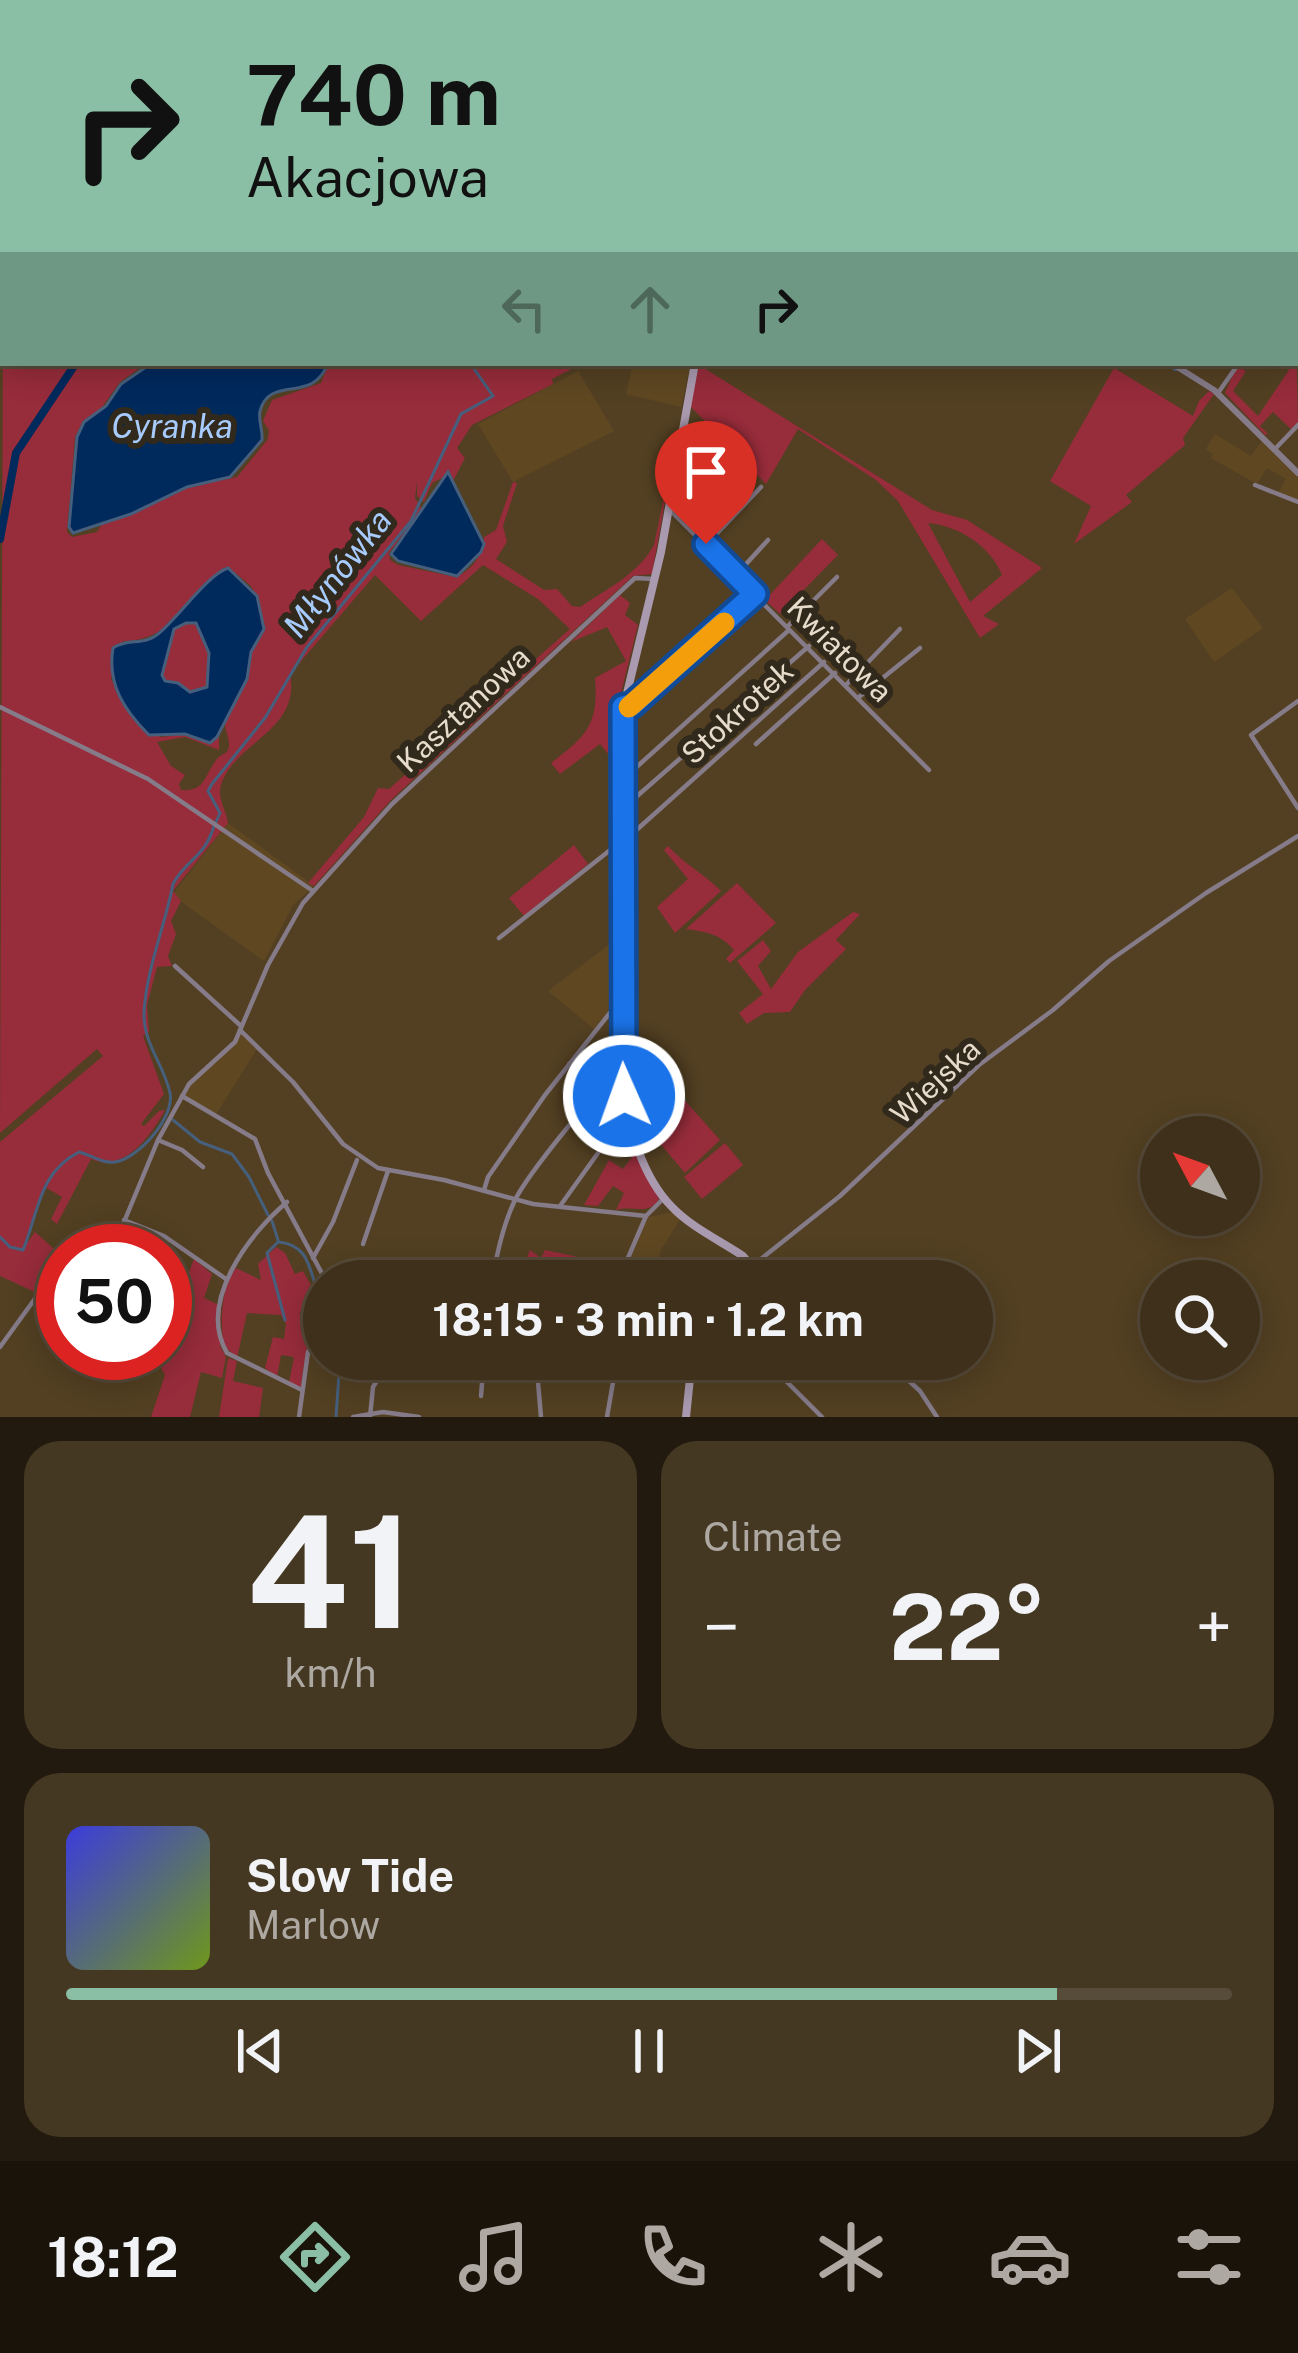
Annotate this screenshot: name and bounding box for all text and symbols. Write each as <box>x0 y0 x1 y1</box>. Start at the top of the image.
text: 740 m <box>246 45 501 144</box>
icon: right <box>48 48 204 204</box>
text: Akacjowa <box>246 146 489 209</box>
icon: left <box>491 276 557 342</box>
icon: ahead <box>617 276 683 342</box>
icon: right <box>743 276 809 342</box>
water label: Cyranka <box>111 407 233 445</box>
pin <box>655 421 757 544</box>
icon: arrive <box>673 439 739 505</box>
water label: Młynówka <box>275 501 399 645</box>
street label: Kwiatowa <box>780 589 900 709</box>
street label: Kasztanowa <box>389 639 537 779</box>
street label: Stokrotek <box>674 653 800 771</box>
street label: Wiejska <box>883 1031 987 1131</box>
position arrow <box>561 1033 687 1159</box>
north arrow <box>1140 1116 1260 1236</box>
map controls <box>1140 1116 1260 1380</box>
speed limit sign: 50 <box>36 1224 192 1380</box>
button: search <box>1140 1260 1260 1380</box>
text: 18:15 · 3 min · 1.2 km <box>432 1293 864 1346</box>
text: 41 <box>246 1480 415 1663</box>
text: Climate <box>703 1514 843 1560</box>
text: 22° <box>889 1574 1046 1680</box>
text: − <box>703 1588 740 1666</box>
text: + <box>1195 1588 1232 1666</box>
text: km/h <box>285 1650 376 1696</box>
text: Slow Tide <box>246 1849 454 1902</box>
text: Marlow <box>246 1902 380 1948</box>
icon: previous <box>227 2018 293 2084</box>
icon: pause <box>616 2018 682 2084</box>
icon: next <box>1005 2018 1071 2084</box>
icon: directions <box>273 2215 357 2299</box>
icon: music <box>452 2215 536 2299</box>
icon: phone <box>631 2215 715 2299</box>
icon: climate <box>809 2215 893 2299</box>
icon: car <box>988 2215 1072 2299</box>
icon: filters <box>1167 2215 1251 2299</box>
text: 18:12 <box>47 2226 179 2289</box>

